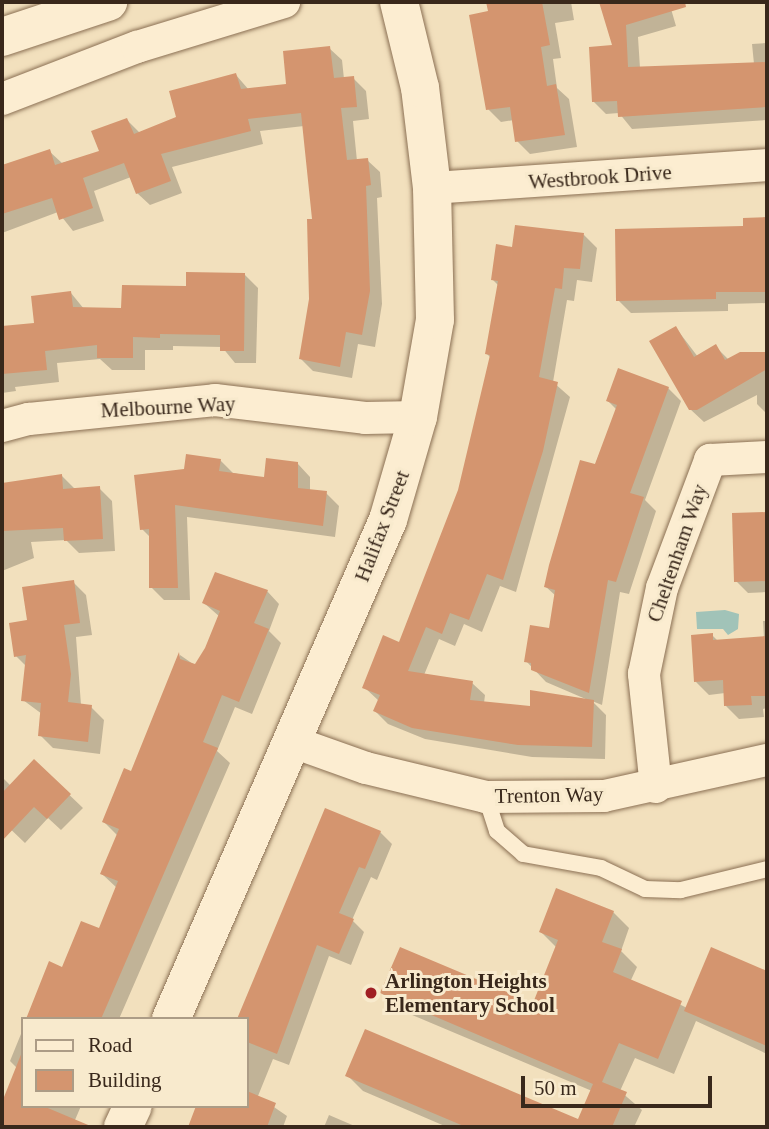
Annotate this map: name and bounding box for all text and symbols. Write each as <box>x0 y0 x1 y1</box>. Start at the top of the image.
street label: Westbrook Drive <box>528 159 672 195</box>
street label: Melbourne Way <box>100 391 236 423</box>
street label: Halifax Street <box>349 467 415 585</box>
street label: Cheltenham Way <box>642 480 712 626</box>
street label: Trenton Way <box>494 781 604 809</box>
place label: Arlington Heights Elementary School <box>385 968 555 1018</box>
marker: Arlington Heights Elementary School <box>363 985 379 1001</box>
legend <box>21 1017 248 1108</box>
text: Road <box>88 1033 132 1057</box>
scale bar <box>524 1062 715 1106</box>
text: Building <box>88 1068 162 1092</box>
text: 50 m <box>534 1076 577 1100</box>

